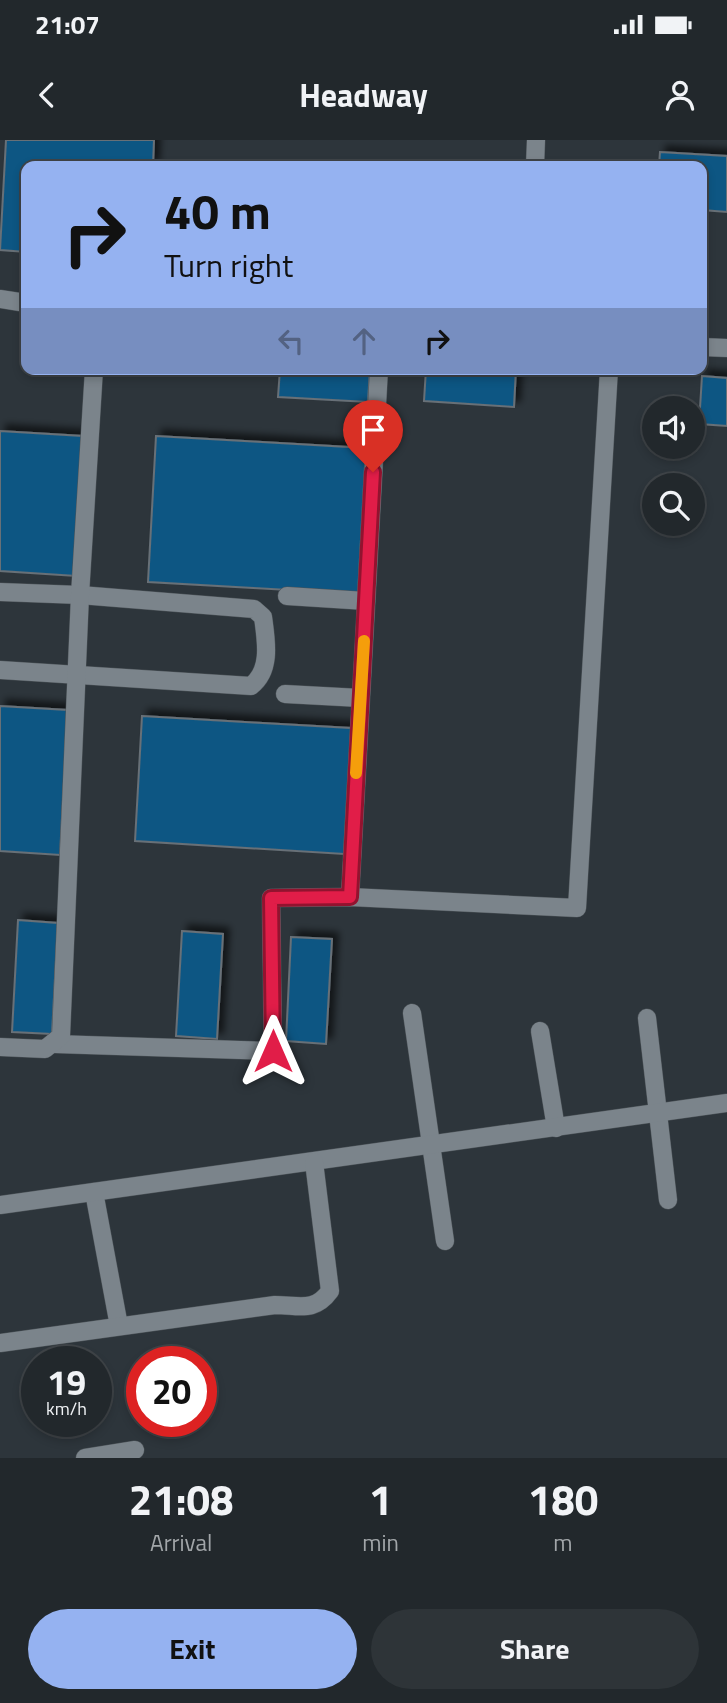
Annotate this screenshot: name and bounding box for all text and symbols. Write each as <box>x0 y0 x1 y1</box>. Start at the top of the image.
text: 21:07 <box>35 5 100 44</box>
text: Headway <box>299 71 428 119</box>
icon: back <box>28 76 66 114</box>
icon: person <box>661 76 699 114</box>
text: 40 m <box>164 173 271 248</box>
icon: right <box>49 189 140 280</box>
text: Turn right <box>164 241 293 289</box>
icon: left <box>272 322 310 360</box>
icon: ahead <box>345 322 383 360</box>
icon: right <box>418 322 456 360</box>
map controls <box>642 396 705 536</box>
button: sound <box>642 396 705 459</box>
pin <box>343 400 403 472</box>
icon: arrive <box>354 411 392 449</box>
button: search <box>642 473 705 536</box>
position arrow <box>236 1014 310 1088</box>
speed limit sign: 20 <box>126 1346 217 1437</box>
text: 19 <box>47 1355 86 1409</box>
text: km/h <box>46 1395 87 1422</box>
text: 21:08 <box>129 1467 234 1531</box>
text: 1 <box>369 1467 392 1531</box>
text: 180 <box>528 1467 598 1531</box>
text: Arrival <box>150 1525 212 1560</box>
text: min <box>362 1525 399 1560</box>
text: m <box>553 1525 573 1560</box>
button: Exit <box>28 1609 357 1689</box>
button: Share <box>371 1609 699 1689</box>

